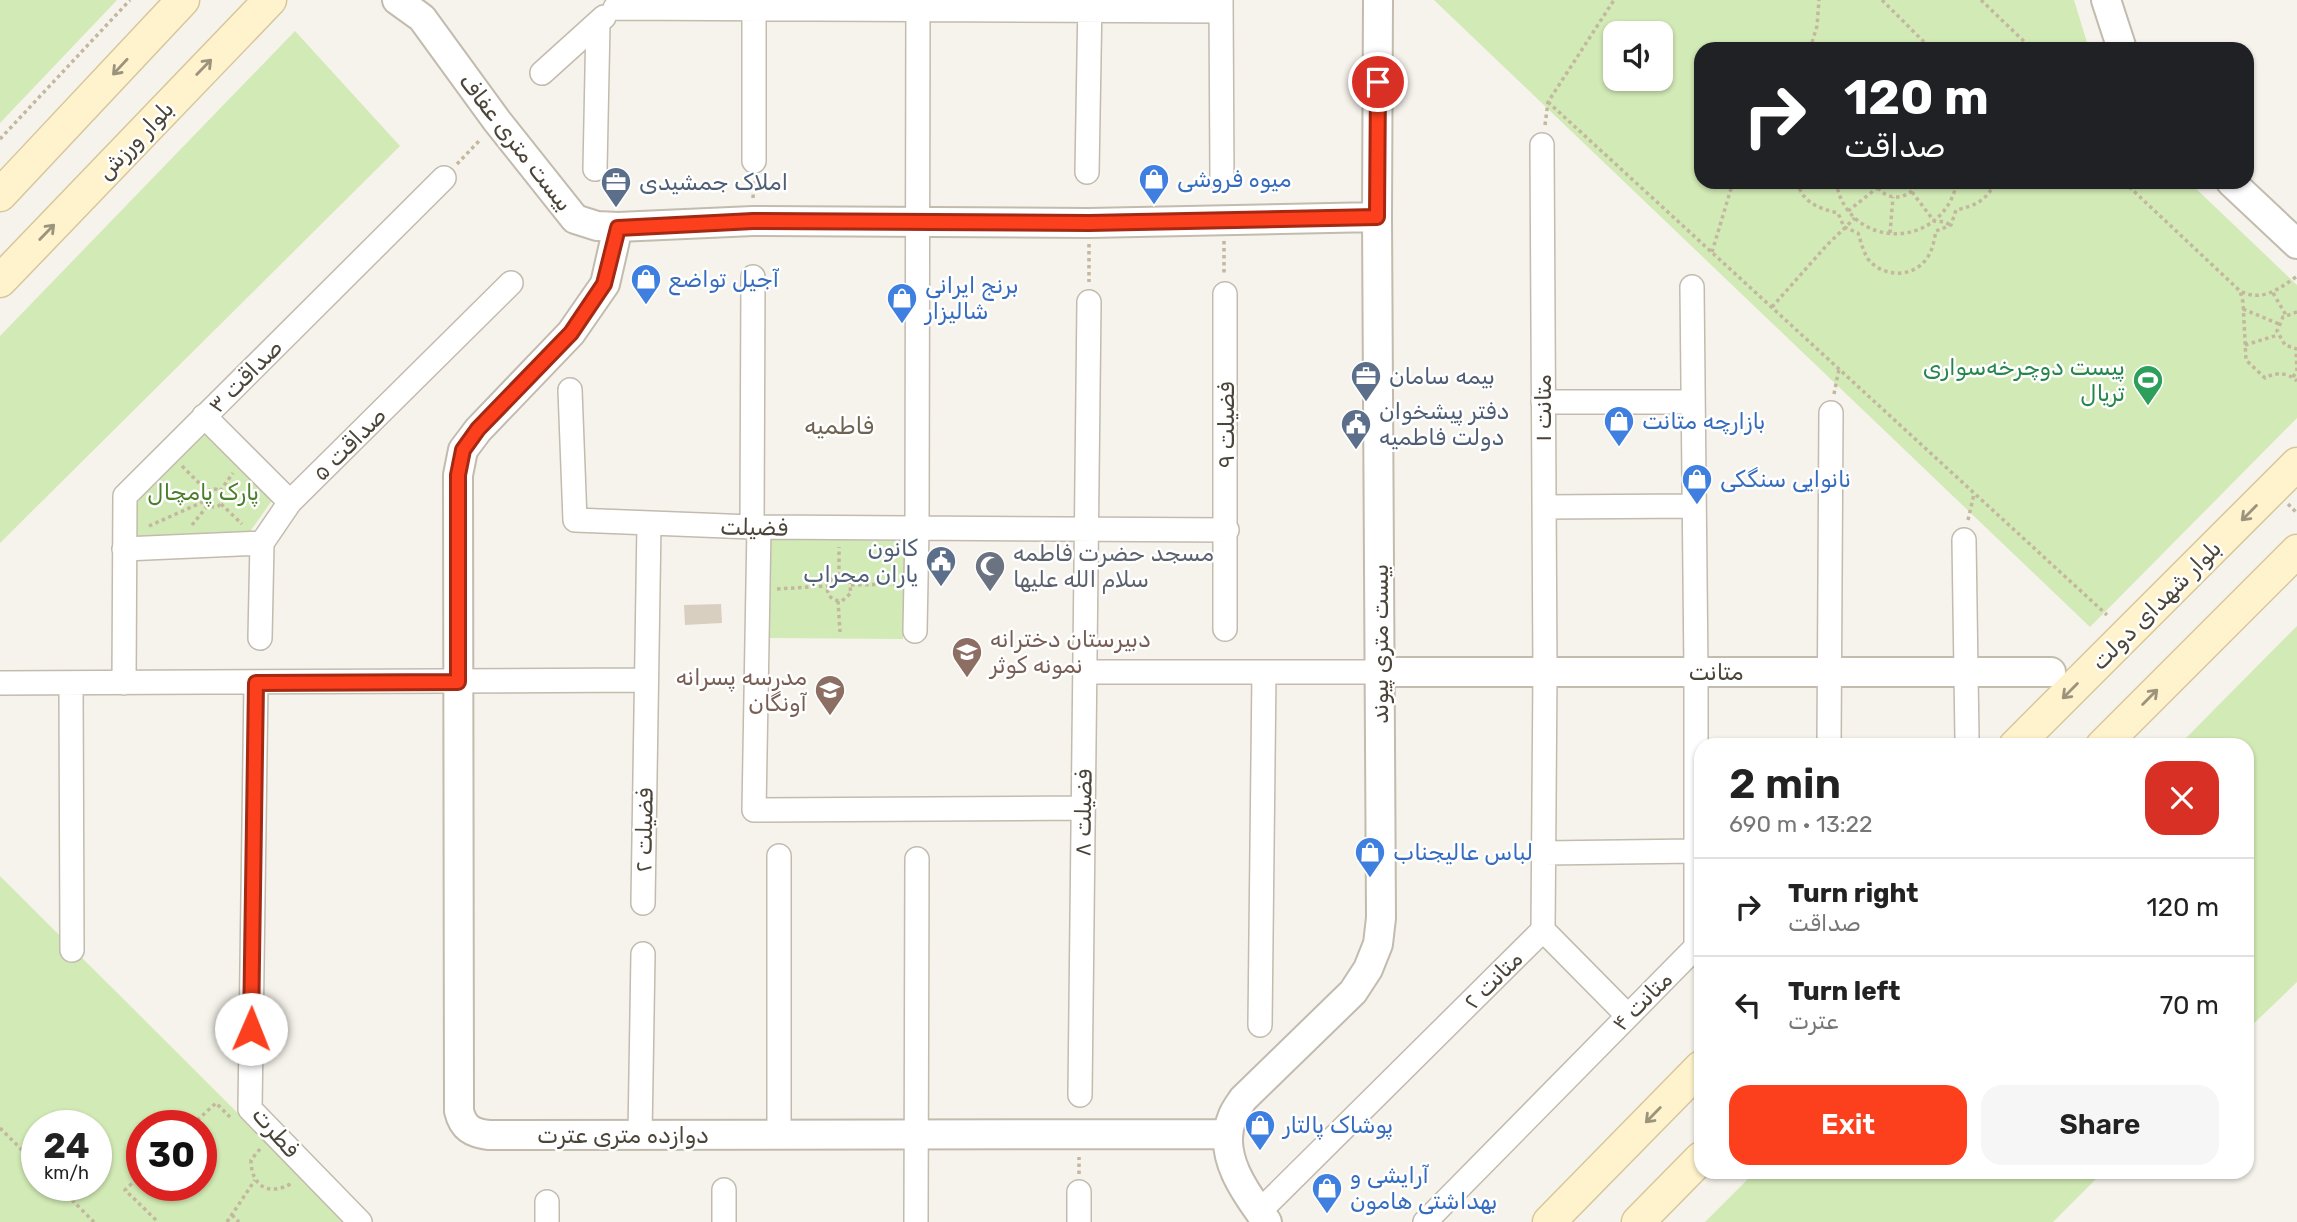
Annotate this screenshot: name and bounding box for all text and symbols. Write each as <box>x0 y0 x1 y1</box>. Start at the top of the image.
map controls <box>1603 21 1673 91</box>
button: sound <box>1603 21 1673 91</box>
pin <box>1348 52 1408 112</box>
one-way arrow <box>111 59 128 76</box>
one-way arrow <box>196 59 213 76</box>
icon: arrive <box>1359 63 1397 101</box>
street label: بیست متری عفاف <box>453 67 579 217</box>
text: 120 m <box>1844 68 1989 126</box>
icon: right <box>1729 70 1820 161</box>
street label: بلوار ورزش <box>91 95 179 185</box>
text: صداقت <box>1844 127 1945 165</box>
shop icon: میوه فروشی <box>1137 162 1171 206</box>
office icon: املاک جمشیدی <box>599 165 633 209</box>
place label: میوه فروشی <box>1177 165 1292 193</box>
place label: املاک جمشیدی <box>639 168 788 196</box>
one-way arrow <box>39 224 56 241</box>
shop icon: آجیل تواضع <box>629 262 663 306</box>
place label: آجیل تواضع <box>669 265 780 296</box>
place label: برنج ایرانی شالیزار <box>923 271 1019 325</box>
shop icon: برنج ایرانی شالیزار <box>885 281 919 325</box>
street label: صداقت ۳ <box>202 333 288 419</box>
place label: پیست دوچرخه‌سواری تریال <box>1923 353 2125 407</box>
office icon: بیمه سامان <box>1349 359 1383 403</box>
place label: بیمه سامان <box>1389 362 1495 390</box>
sports icon: پیست دوچرخه‌سواری تریال <box>2131 363 2165 407</box>
street label: متانت ۱ <box>1529 374 1557 442</box>
street label: فضیلت ۹ <box>1212 381 1240 468</box>
place label: دفتر پیشخوان دولت فاطمیه <box>1379 397 1509 451</box>
street label: صداقت ۵ <box>306 401 392 487</box>
shop icon: بازارچه متانت <box>1602 404 1636 448</box>
public building icon: دفتر پیشخوان دولت فاطمیه <box>1339 407 1373 451</box>
place label: بازارچه متانت <box>1642 407 1765 435</box>
district label: فاطمیه <box>804 412 874 440</box>
shop icon: نانوایی سنگکی <box>1680 462 1714 506</box>
place label: نانوایی سنگکی <box>1720 465 1851 493</box>
park label: پارک پامچال <box>147 478 259 508</box>
one-way arrow <box>2241 505 2258 522</box>
street label: فضیلت <box>720 512 788 542</box>
place label: کانون یاران محراب <box>803 534 919 588</box>
street label: بلوار شهدای دولت <box>2085 534 2227 676</box>
place label: مسجد حضرت فاطمه سلام الله علیها <box>1013 539 1214 594</box>
public building icon: کانون یاران محراب <box>924 544 958 588</box>
mosque icon: مسجد حضرت فاطمه سلام الله علیها <box>973 549 1007 593</box>
street label: بیست متری پیوند <box>1366 564 1396 724</box>
place label: دبیرستان دخترانه نمونه کوثر <box>988 625 1151 679</box>
school or university icon: دبیرستان دخترانه نمونه کوثر <box>950 635 984 679</box>
street label: متانت <box>1689 658 1744 686</box>
place label: مدرسه پسرانه آونگان <box>676 663 807 717</box>
school or university icon: مدرسه پسرانه آونگان <box>813 673 847 717</box>
one-way arrow <box>2062 682 2079 699</box>
one-way arrow <box>2142 689 2159 706</box>
text: 2 min <box>1729 759 1841 809</box>
button: close <box>2145 761 2219 835</box>
street label: فضیلت ۸ <box>1068 769 1098 857</box>
street label: فضیلت ۲ <box>629 787 659 873</box>
text: 690 m · 13:22 <box>1729 810 1873 838</box>
shop icon: لباس عالیجناب <box>1353 835 1387 879</box>
place label: لباس عالیجناب <box>1393 838 1533 866</box>
text: Turn right <box>1788 878 1918 909</box>
icon: right <box>1729 888 1767 926</box>
text: 120 m <box>2147 892 2219 923</box>
text: صداقت <box>1788 909 1861 937</box>
street label: متانت ۲ <box>1458 945 1528 1015</box>
street label: متانت ۴ <box>1606 965 1678 1037</box>
text: Turn left <box>1788 976 1900 1007</box>
icon: left <box>1729 986 1767 1024</box>
text: 70 m <box>2160 990 2219 1021</box>
position arrow <box>214 992 288 1066</box>
text: عترت <box>1788 1007 1838 1035</box>
button: Exit <box>1729 1085 1967 1165</box>
button: Share <box>1981 1085 2219 1165</box>
street label: فطرت <box>246 1101 306 1163</box>
one-way arrow <box>1645 1107 1662 1124</box>
shop icon: پوشاک پالتار <box>1243 1108 1277 1152</box>
speed limit sign: 30 <box>126 1110 217 1201</box>
place label: پوشاک پالتار <box>1281 1111 1393 1141</box>
street label: دوازده متری عترت <box>537 1121 709 1149</box>
text: 24 <box>43 1125 90 1167</box>
place label: آرایشی و بهداشتی هامون <box>1350 1161 1497 1215</box>
text: km/h <box>44 1162 89 1184</box>
shop icon: آرایشی و بهداشتی هامون <box>1310 1171 1344 1215</box>

